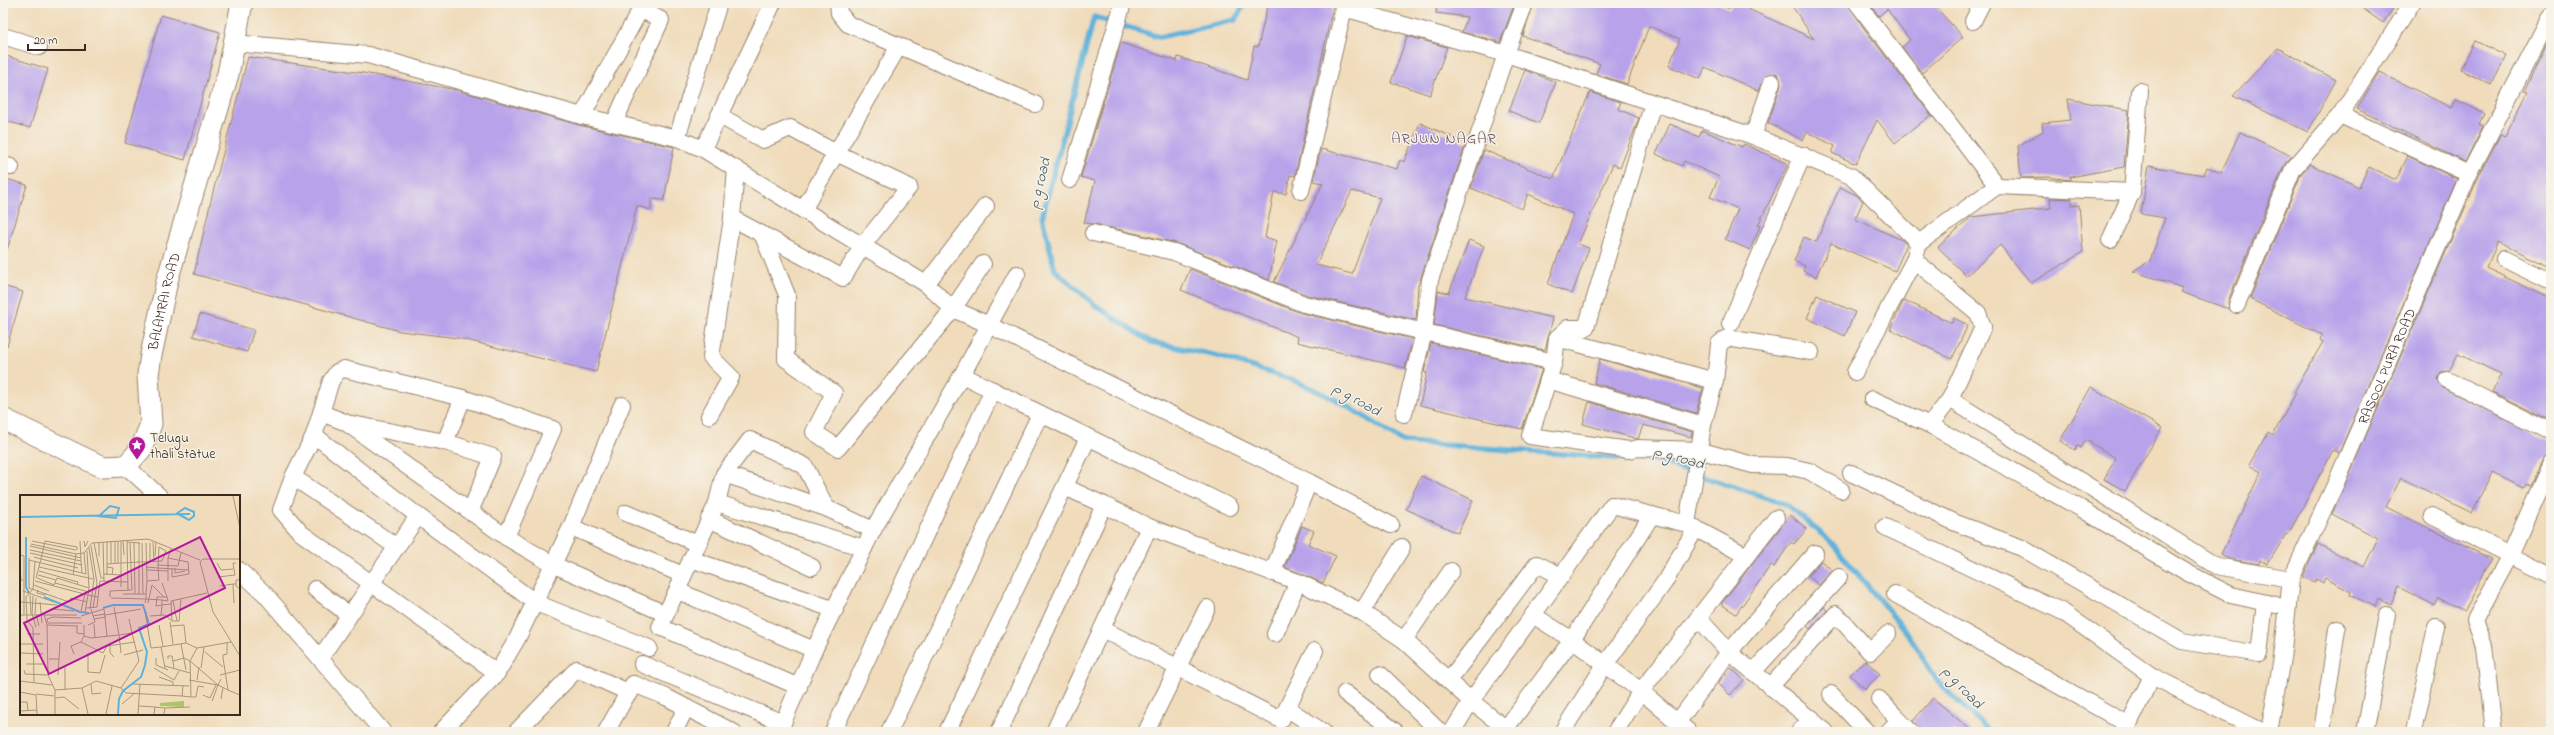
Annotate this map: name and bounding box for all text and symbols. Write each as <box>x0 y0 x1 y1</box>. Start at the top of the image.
scale bar <box>28 26 85 52</box>
text: 20 m <box>34 32 57 50</box>
district label: ARJUN NAGAR <box>1391 128 1497 150</box>
water label: p g road <box>1023 155 1058 211</box>
street label: BALAMRAI ROAD <box>143 250 187 353</box>
street label: RASOOL PURA ROAD <box>2353 305 2422 428</box>
water label: p g road <box>1328 377 1385 423</box>
place label: Telugu thali statue <box>150 428 216 465</box>
place icon: Telugu thali statue <box>127 435 147 460</box>
water label: p g road <box>1651 440 1707 477</box>
inset map <box>20 495 240 715</box>
water label: p g road <box>1936 661 1988 715</box>

